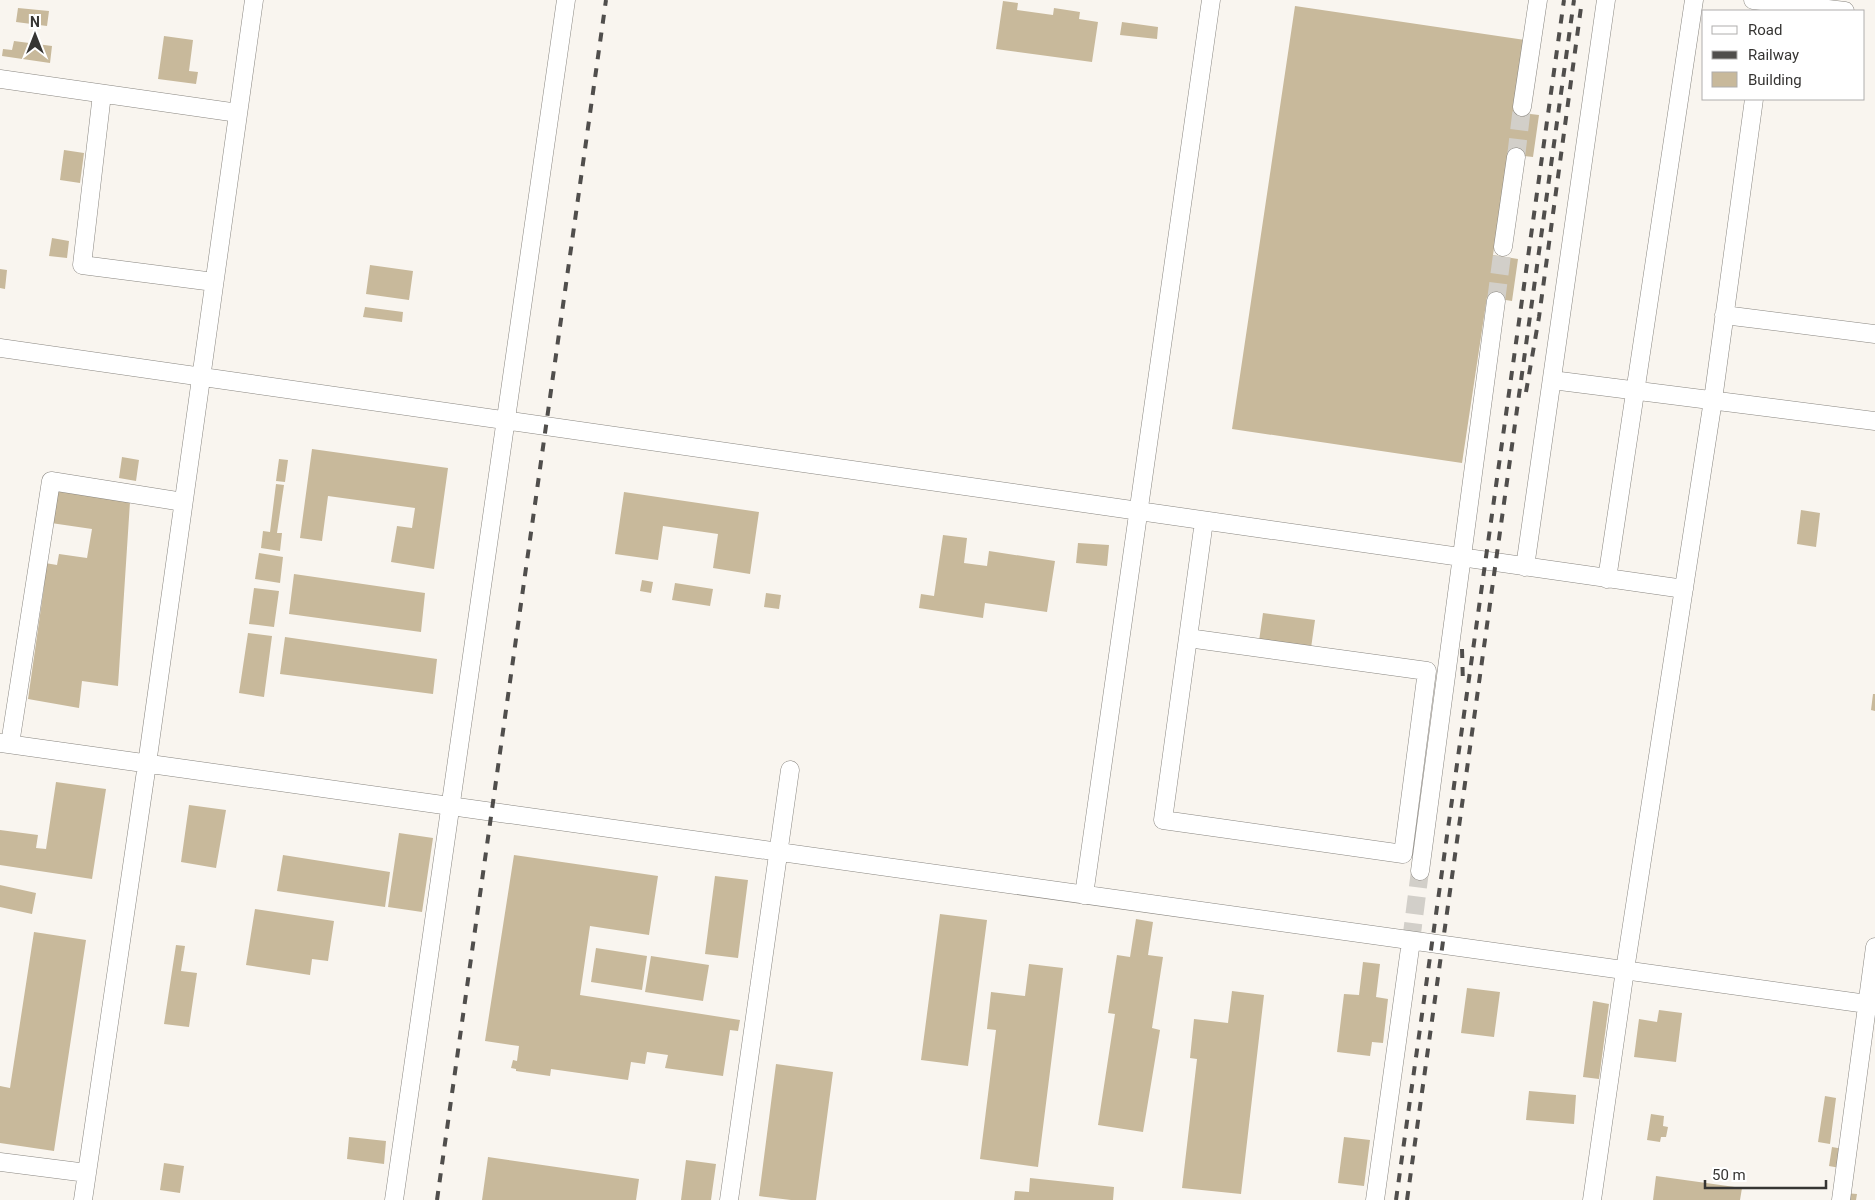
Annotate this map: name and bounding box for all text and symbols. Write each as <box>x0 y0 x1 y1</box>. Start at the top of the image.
north arrow <box>10 10 60 60</box>
legend <box>1702 10 1865 100</box>
text: N <box>30 14 40 30</box>
text: Road <box>1748 21 1782 39</box>
text: Railway <box>1748 46 1799 64</box>
text: Building <box>1748 71 1802 89</box>
scale bar <box>1705 1158 1826 1190</box>
text: 50 m <box>1712 1166 1746 1184</box>

